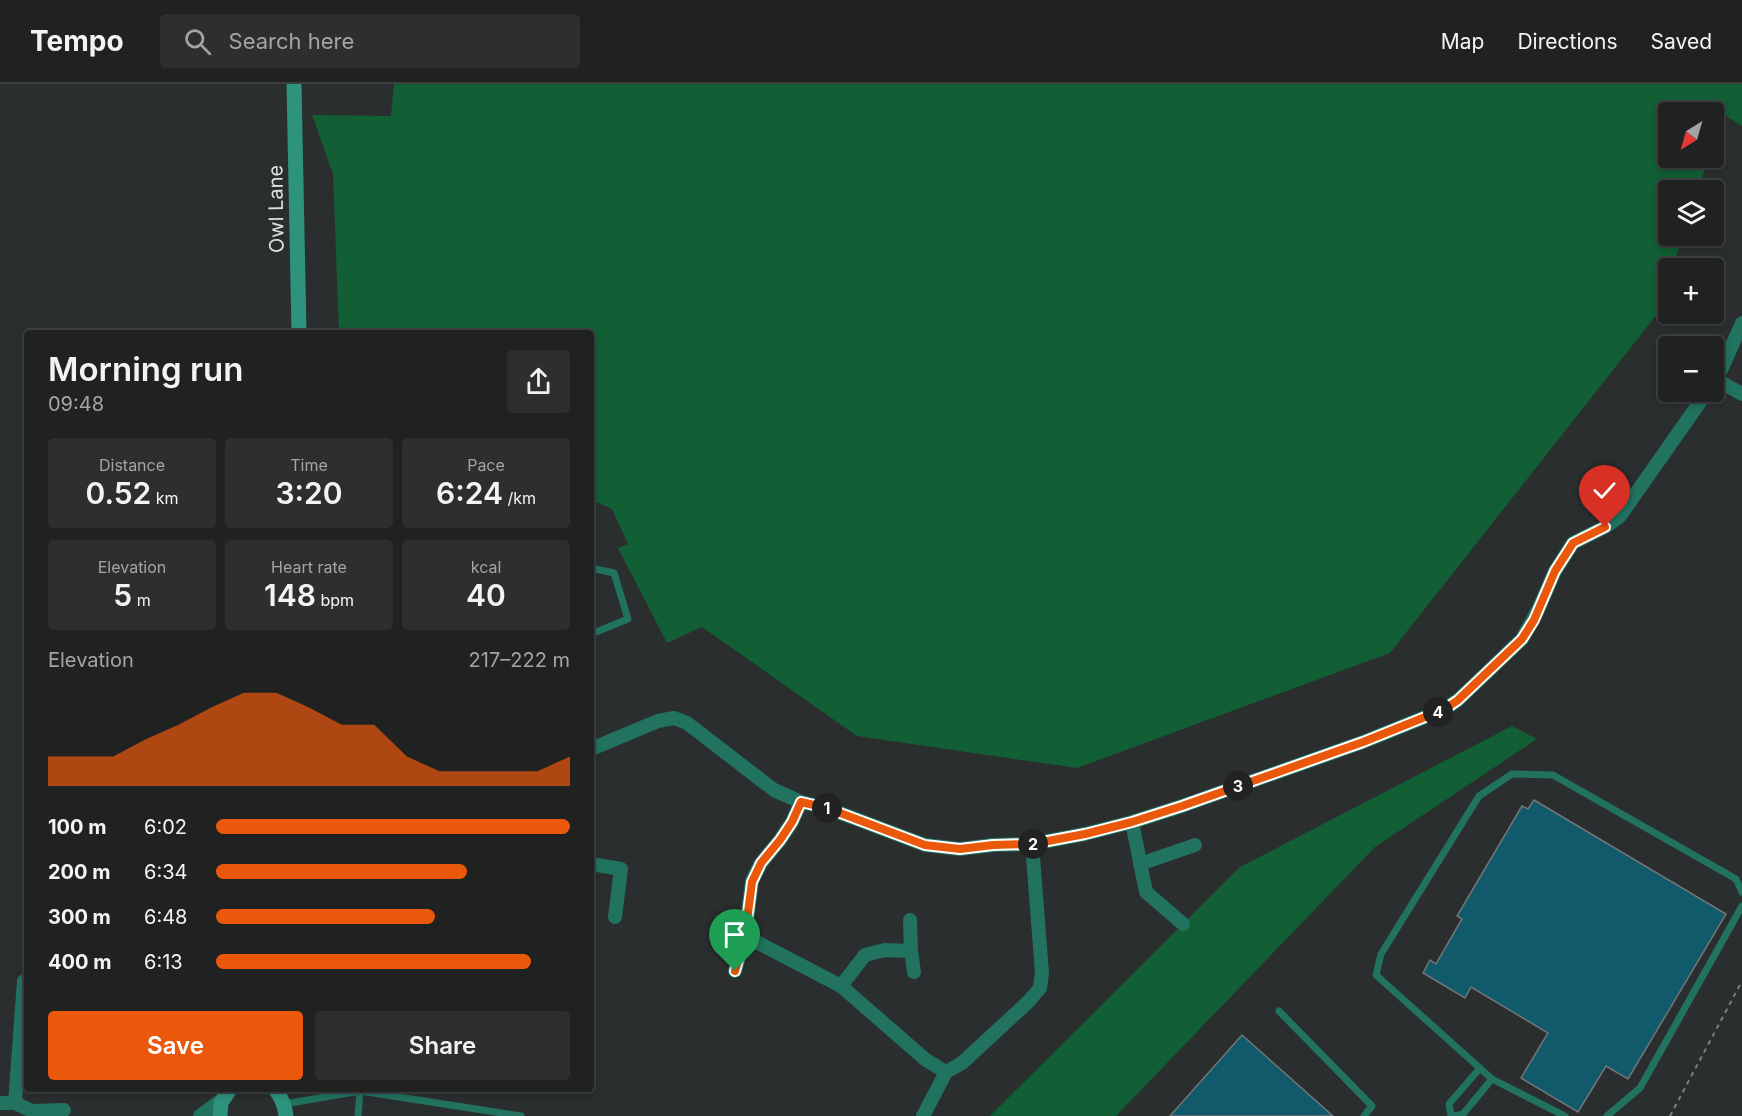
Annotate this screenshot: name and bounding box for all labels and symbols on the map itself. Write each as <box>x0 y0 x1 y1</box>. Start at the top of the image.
north arrow <box>1658 102 1724 168</box>
street label: Owl Lane <box>263 165 289 253</box>
pin <box>1579 465 1630 527</box>
pin: 4 <box>1423 697 1453 727</box>
pin: 3 <box>1223 771 1253 801</box>
pin: 1 <box>812 793 842 823</box>
pin: 2 <box>1018 829 1048 859</box>
pin <box>709 909 760 971</box>

